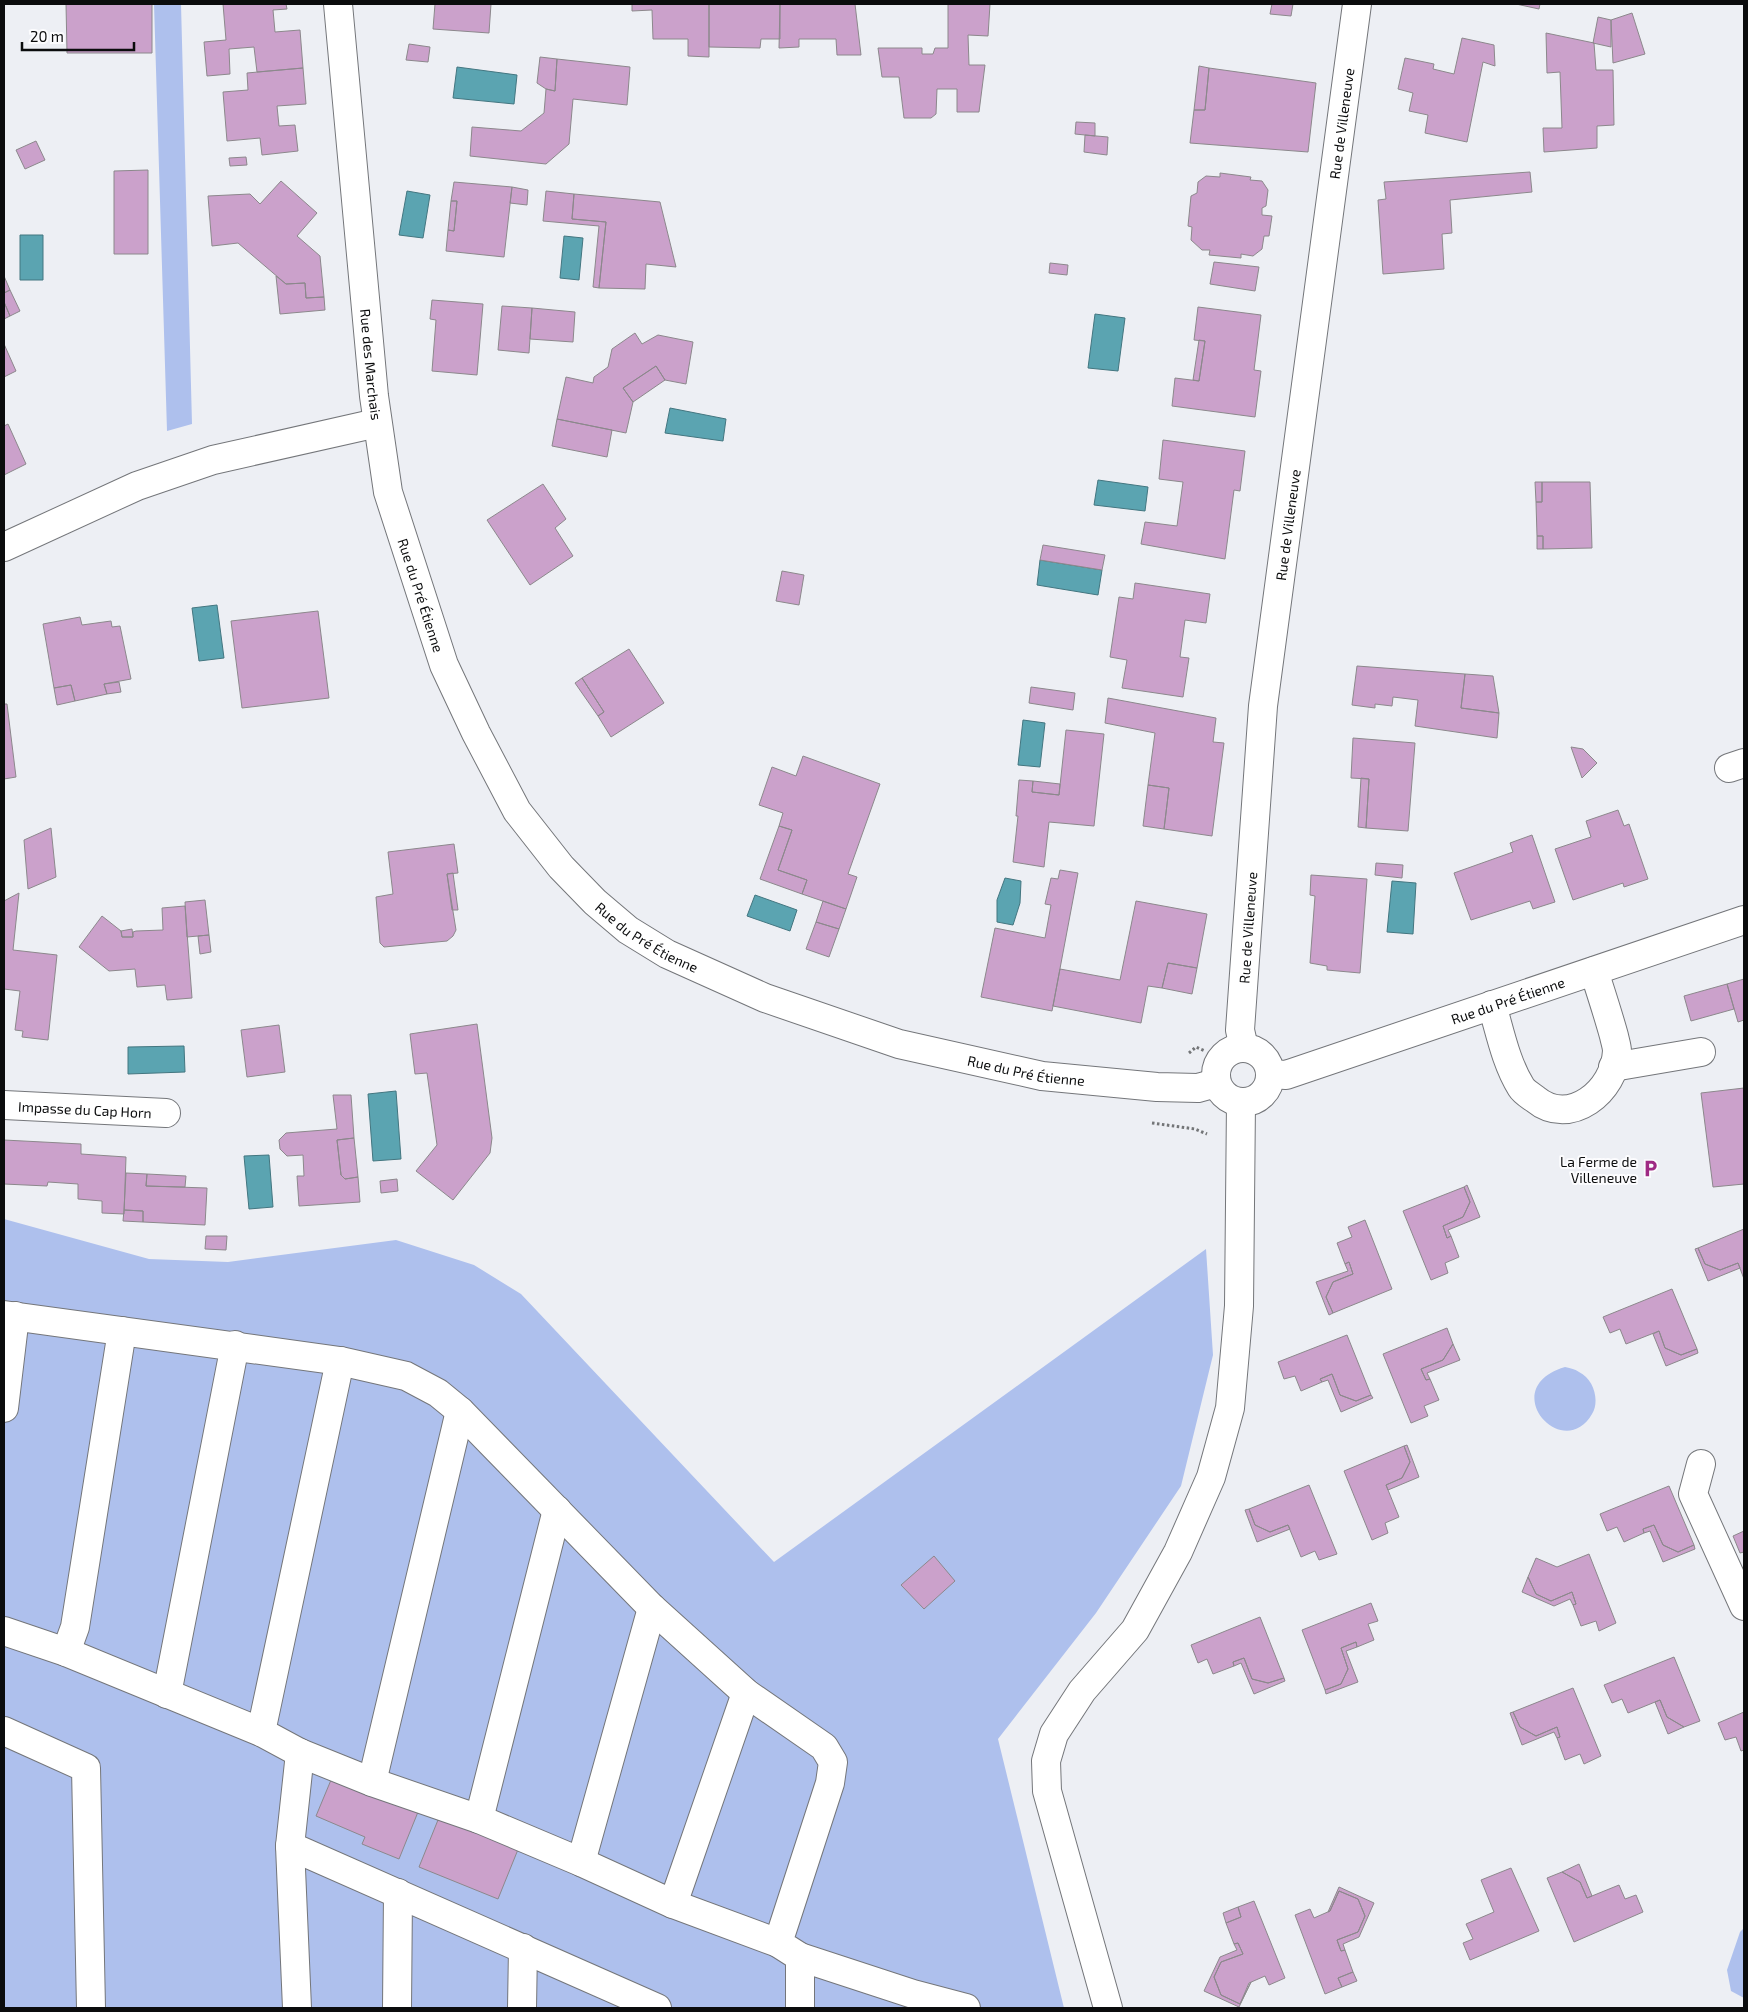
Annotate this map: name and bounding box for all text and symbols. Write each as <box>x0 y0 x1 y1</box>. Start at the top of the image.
scale bar <box>22 20 135 52</box>
text: 20 m <box>30 27 64 45</box>
street label: Rue de Villeneuve <box>1325 67 1357 180</box>
street label: Rue des Marchais <box>358 308 386 421</box>
street label: Rue de Villeneuve <box>1271 468 1303 582</box>
street label: Rue du Pré Étienne <box>395 536 448 654</box>
street label: Rue de Villeneuve <box>1235 871 1260 984</box>
street label: Rue du Pré Étienne <box>592 898 701 975</box>
street label: Rue du Pré Étienne <box>1449 973 1567 1027</box>
street label: Rue du Pré Étienne <box>966 1051 1086 1089</box>
street label: Impasse du Cap Horn <box>18 1097 152 1121</box>
place label: La Ferme de Villeneuve <box>1560 1153 1637 1186</box>
parking icon: La Ferme de Villeneuve <box>1641 1159 1661 1179</box>

